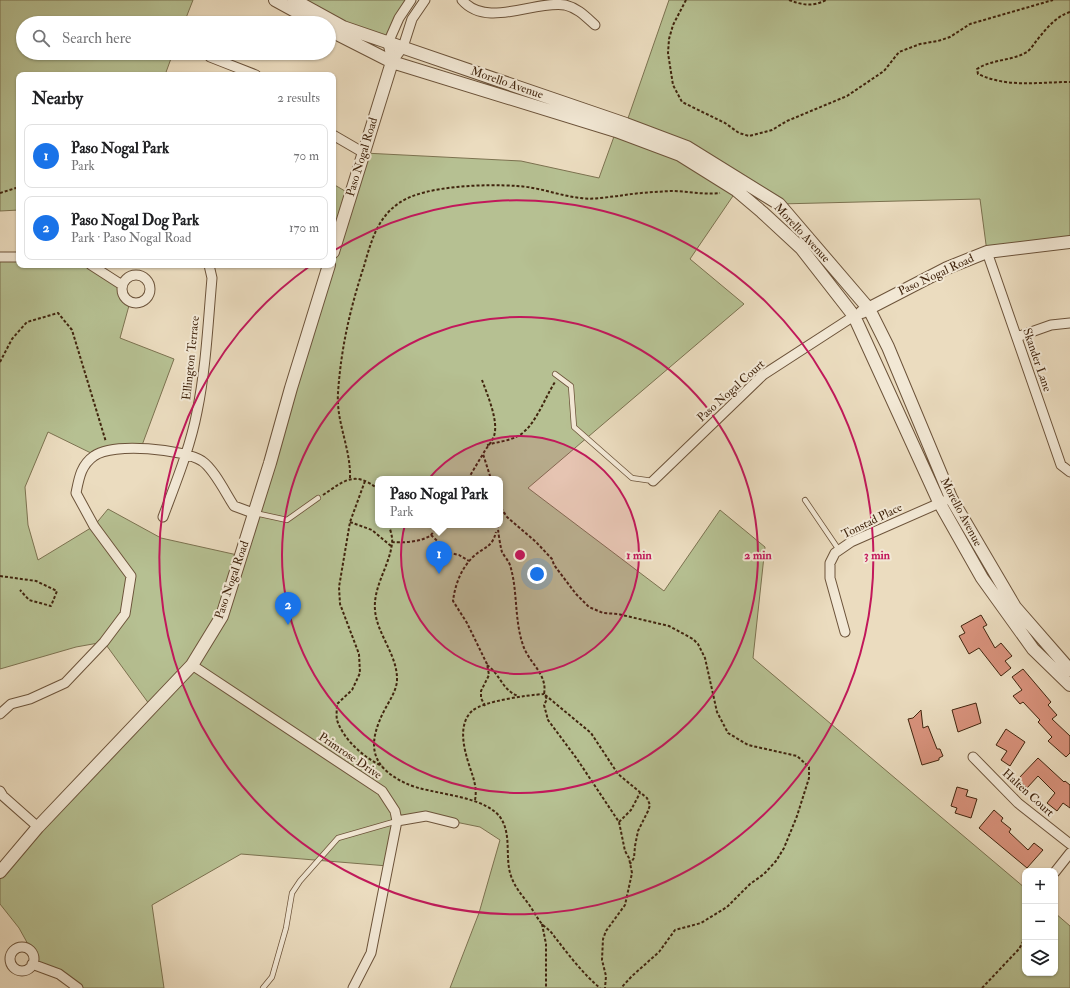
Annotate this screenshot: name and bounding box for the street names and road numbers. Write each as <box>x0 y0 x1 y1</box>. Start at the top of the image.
street label: Morello Avenue <box>469 64 545 102</box>
street label: Paso Nogal Road <box>343 116 381 198</box>
street label: Morello Avenue <box>771 200 833 266</box>
street label: Paso Nogal Road <box>896 251 976 299</box>
street label: Ellington Terrace <box>179 315 203 401</box>
street label: Skander Lane <box>1019 326 1055 394</box>
street label: Paso Nogal Court <box>694 357 768 425</box>
street label: Morello Avenue <box>937 475 985 549</box>
street label: Tonstad Place <box>839 500 905 542</box>
street label: Paso Nogal Road <box>212 539 252 621</box>
street label: Primrose Drive <box>315 729 385 783</box>
street label: Halten Court <box>999 766 1057 820</box>

